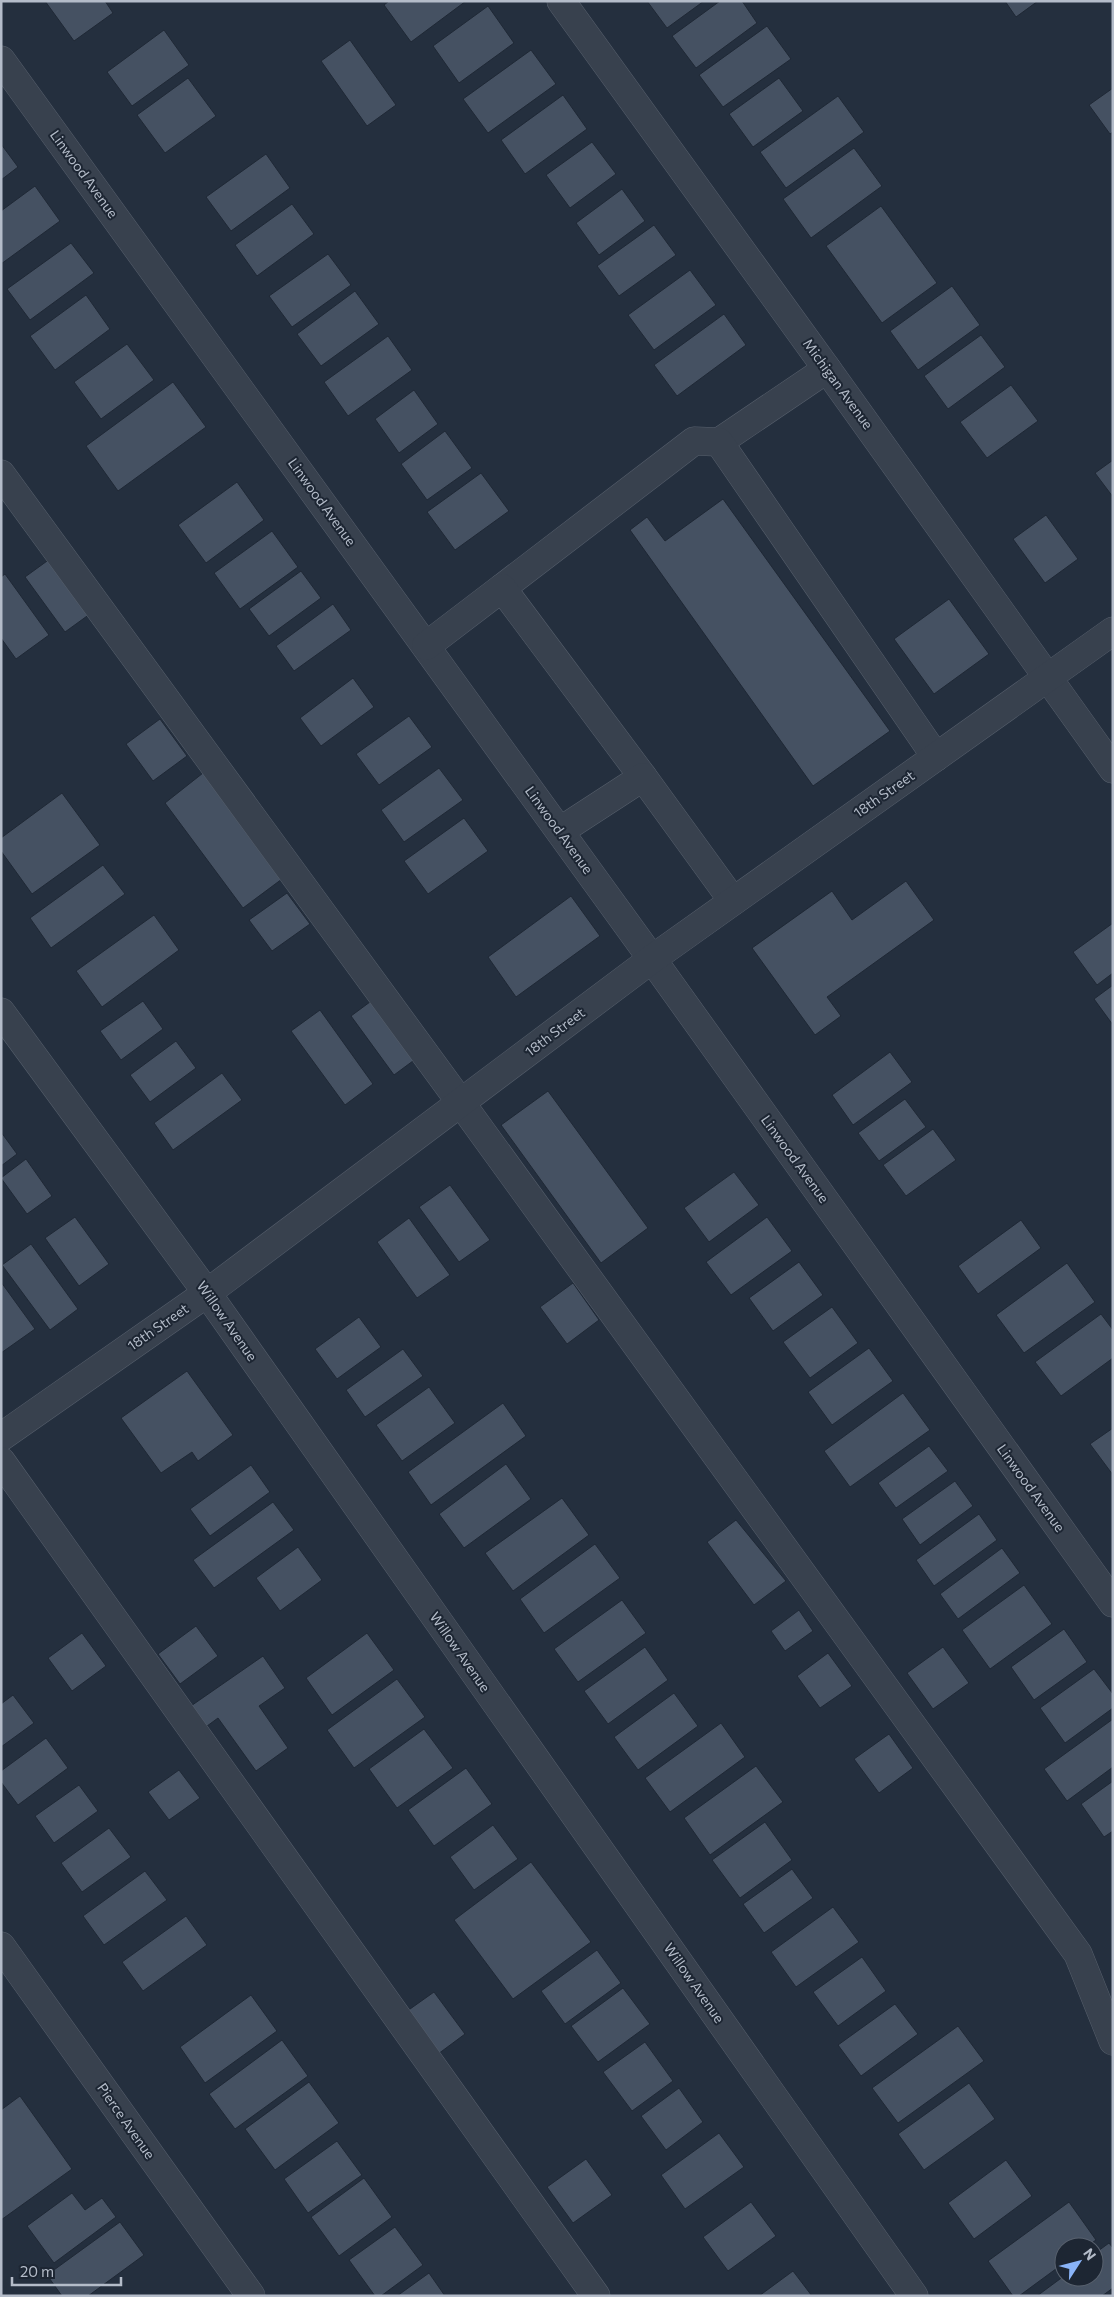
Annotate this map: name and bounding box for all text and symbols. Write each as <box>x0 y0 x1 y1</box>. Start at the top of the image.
street label: Linwood Avenue <box>47 126 122 221</box>
street label: Michigan Avenue <box>800 335 877 432</box>
street label: Linwood Avenue <box>285 454 360 549</box>
street label: 18th Street <box>850 766 918 821</box>
street label: Linwood Avenue <box>522 782 597 877</box>
street label: 18th Street <box>521 1003 588 1060</box>
street label: Linwood Avenue <box>758 1111 833 1206</box>
street label: Willow Avenue <box>194 1277 261 1364</box>
street label: 18th Street <box>124 1299 192 1354</box>
street label: Linwood Avenue <box>994 1440 1069 1535</box>
street label: Willow Avenue <box>427 1608 494 1695</box>
street label: Willow Avenue <box>661 1939 728 2026</box>
street label: Pierce Avenue <box>94 2079 159 2162</box>
north arrow <box>1054 2237 1104 2287</box>
text: N <box>1080 2245 1100 2263</box>
scale bar <box>12 2254 121 2286</box>
text: 20 m <box>20 2262 54 2280</box>

